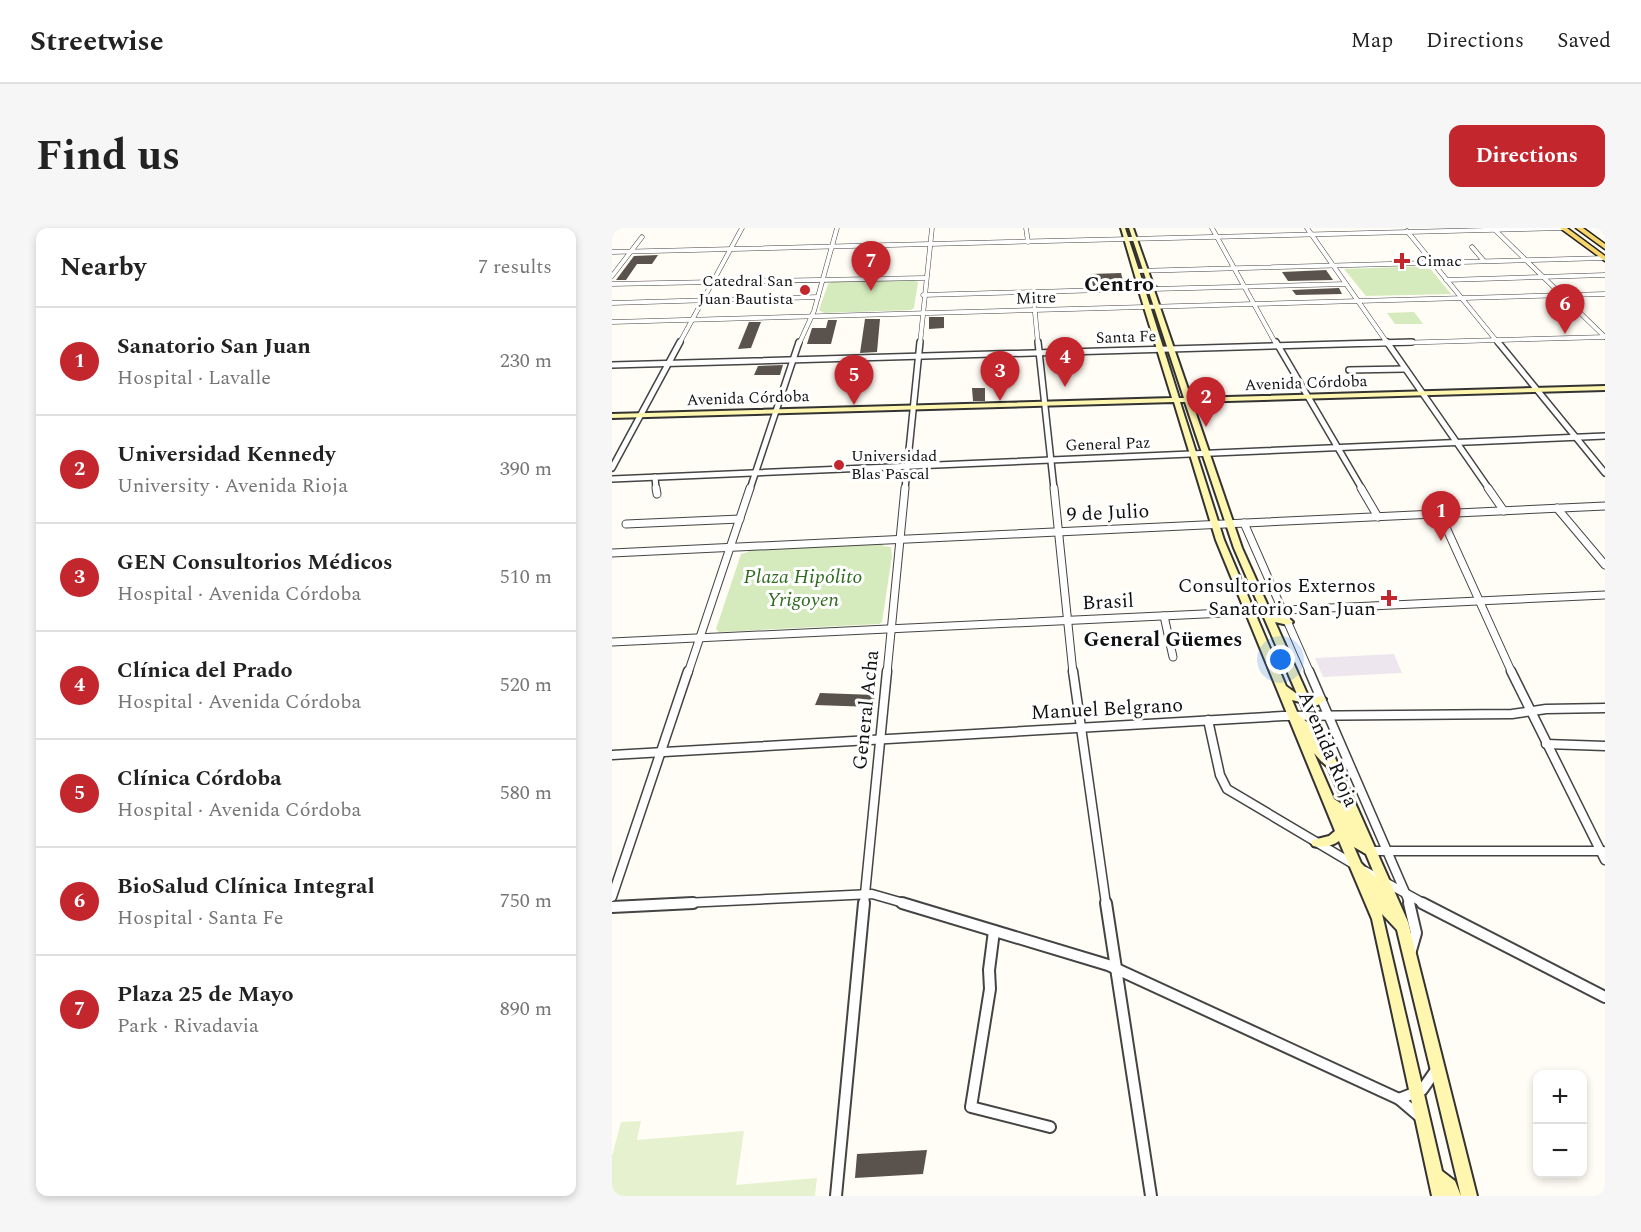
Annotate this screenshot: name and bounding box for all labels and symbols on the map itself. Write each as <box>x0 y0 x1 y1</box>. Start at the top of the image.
pin: 7 <box>852 242 890 291</box>
place label: Cimac <box>1416 249 1462 273</box>
marker: Cimac <box>1393 252 1411 270</box>
district label: Centro <box>1084 268 1154 301</box>
place label: Catedral San Juan Bautista <box>699 269 793 311</box>
marker: Catedral San Juan Bautista <box>798 283 812 297</box>
street label: Mitre <box>1015 285 1057 311</box>
pin: 6 <box>1546 285 1584 334</box>
street label: Santa Fe <box>1095 324 1157 350</box>
pin: 4 <box>1046 338 1084 387</box>
pin: 3 <box>980 352 1020 401</box>
pin: 5 <box>834 356 874 405</box>
street label: Avenida Córdoba <box>1244 369 1368 397</box>
pin: 2 <box>1186 378 1226 427</box>
street label: Avenida Córdoba <box>686 384 810 412</box>
street label: General Paz <box>1065 431 1151 457</box>
place label: Universidad Blas Pascal <box>851 444 937 486</box>
marker: Universidad Blas Pascal <box>832 458 846 472</box>
pin: 1 <box>1422 492 1460 541</box>
street label: 9 de Julio <box>1066 496 1150 530</box>
park label: Plaza Hipólito Yrigoyen <box>744 562 862 615</box>
place label: Consultorios Externos Sanatorio San Juan <box>1178 571 1376 624</box>
street label: Brasil <box>1081 586 1135 618</box>
marker: Consultorios Externos Sanatorio San Juan <box>1380 589 1398 607</box>
district label: General Güemes <box>1083 624 1243 656</box>
your location <box>1266 645 1295 674</box>
street label: General Acha <box>845 648 887 772</box>
street label: Avenida Rioja <box>1290 686 1366 812</box>
street label: Manuel Belgrano <box>1030 690 1184 728</box>

